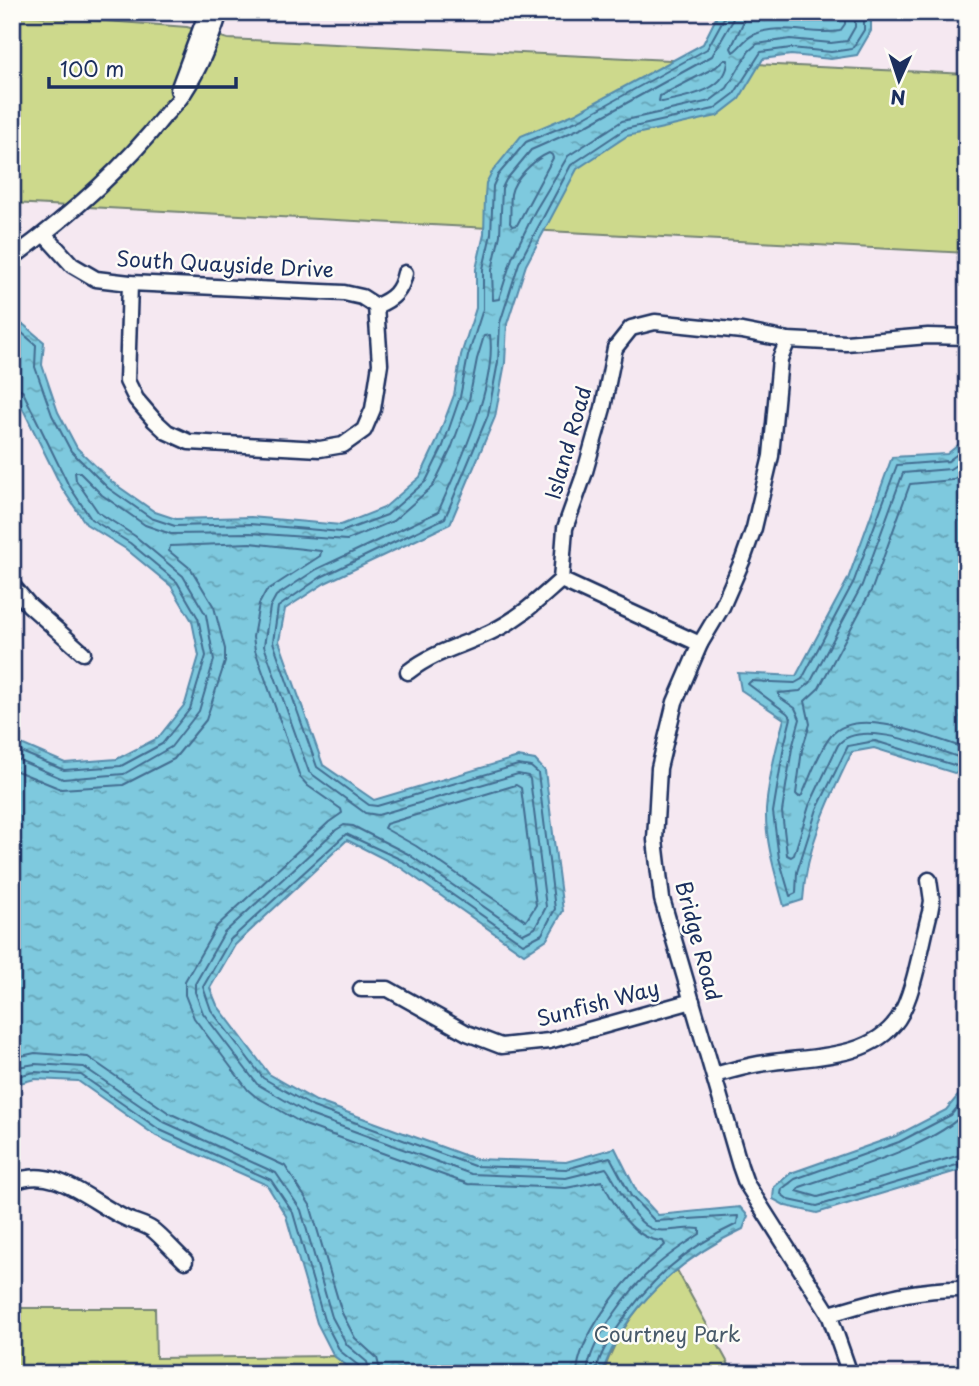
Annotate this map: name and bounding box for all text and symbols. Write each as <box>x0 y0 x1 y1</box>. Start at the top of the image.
scale bar <box>49 46 236 90</box>
north arrow <box>864 46 934 116</box>
text: 100 m <box>60 52 124 84</box>
text: N <box>890 84 906 112</box>
street label: South Quayside Drive <box>116 241 335 285</box>
street label: Island Road <box>536 382 598 503</box>
street label: Bridge Road <box>669 877 731 1004</box>
street label: Sunfish Way <box>533 970 662 1034</box>
park label: Courtney Park <box>593 1317 741 1349</box>

